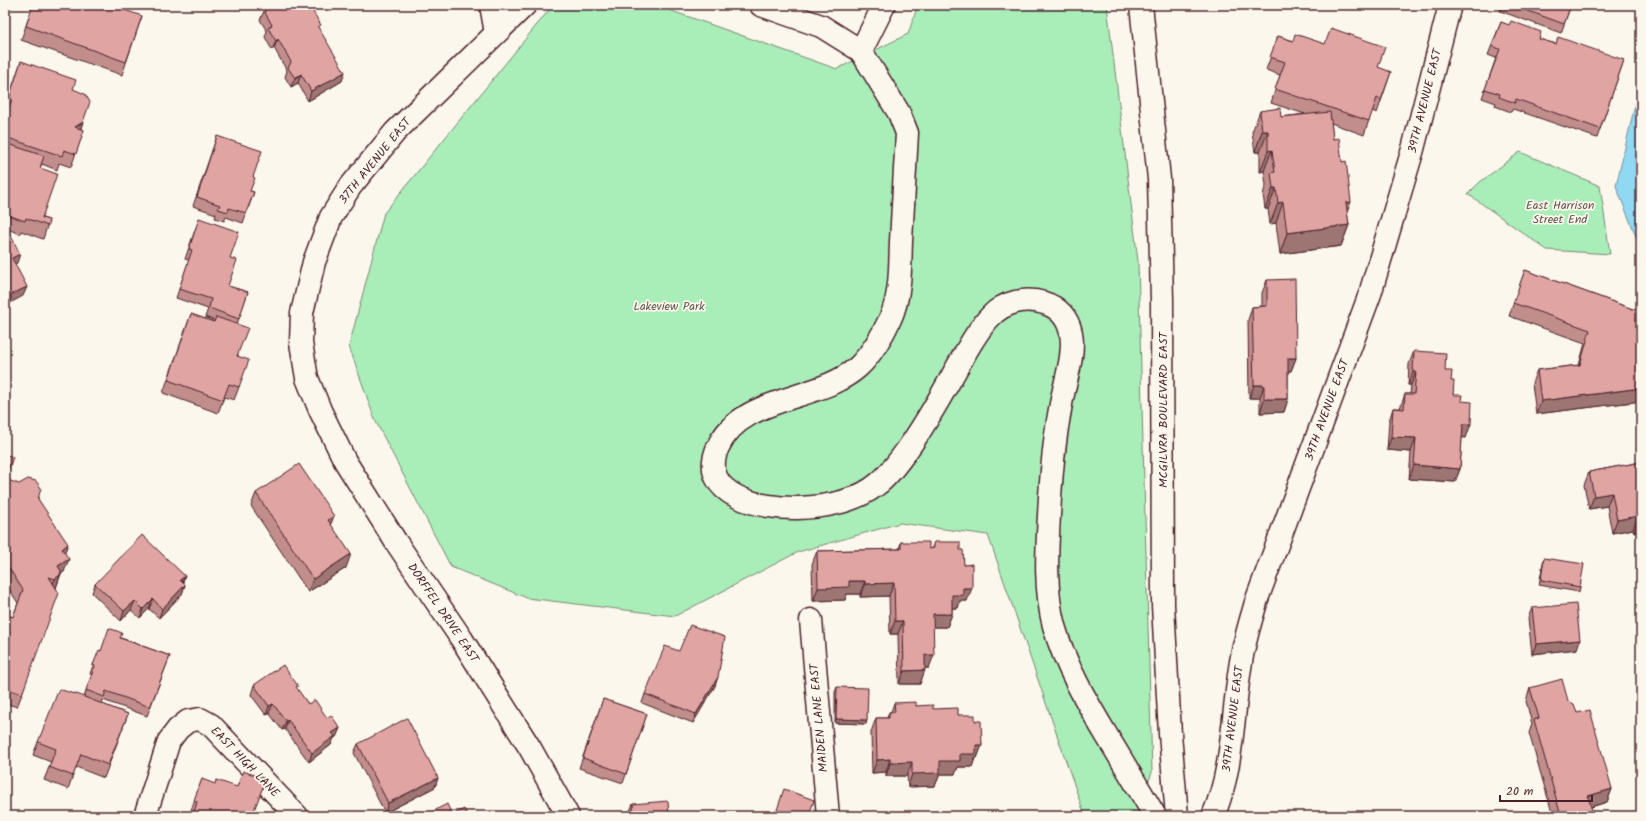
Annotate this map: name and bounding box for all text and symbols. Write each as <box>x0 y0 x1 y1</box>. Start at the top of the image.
street label: 39TH AVENUE EAST <box>1403 45 1448 155</box>
street label: 37TH AVENUE EAST <box>334 112 417 208</box>
park label: East Harrison Street End <box>1526 196 1594 229</box>
park label: Lakeview Park <box>633 297 705 316</box>
street label: MCGILVRA BOULEVARD EAST <box>1154 330 1173 488</box>
street label: 39TH AVENUE EAST <box>1300 355 1355 463</box>
street label: DORFFEL DRIVE EAST <box>402 559 484 668</box>
street label: MAIDEN LANE EAST <box>805 661 833 773</box>
street label: 39TH AVENUE EAST <box>1217 663 1249 773</box>
street label: EAST HIGH LANE <box>206 722 285 803</box>
scale bar <box>1500 777 1592 803</box>
text: 20 m <box>1506 782 1534 801</box>

